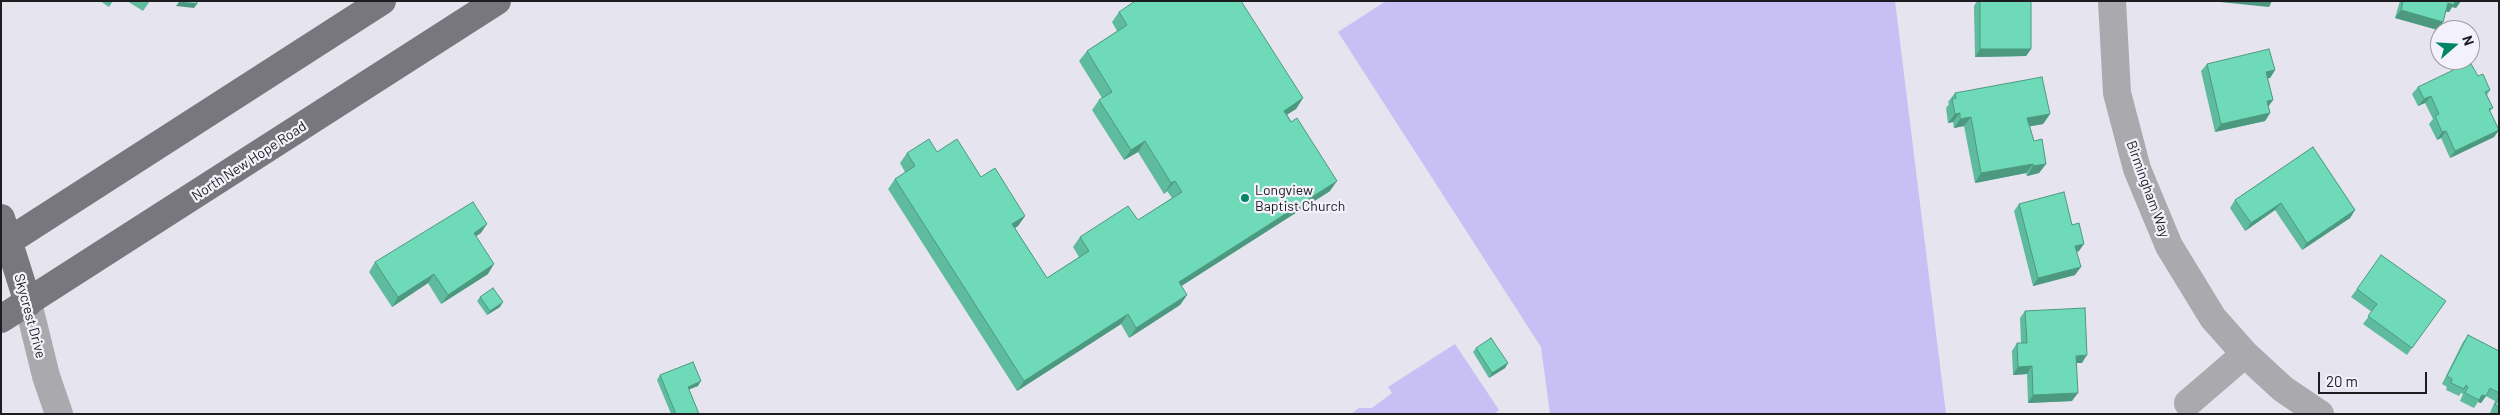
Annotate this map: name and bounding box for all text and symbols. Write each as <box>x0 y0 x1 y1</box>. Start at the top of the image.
north arrow <box>2430 20 2480 70</box>
text: N <box>2459 33 2478 47</box>
street label: North New Hope Road <box>189 118 309 204</box>
street label: Birmingham Way <box>2123 138 2173 240</box>
place label: Longview Baptist Church <box>1255 182 1345 214</box>
marker: Longview Baptist Church <box>1239 192 1251 204</box>
street label: Skycrest Drive <box>11 272 49 360</box>
scale bar <box>2320 362 2429 394</box>
text: 20 m <box>2326 372 2358 390</box>

